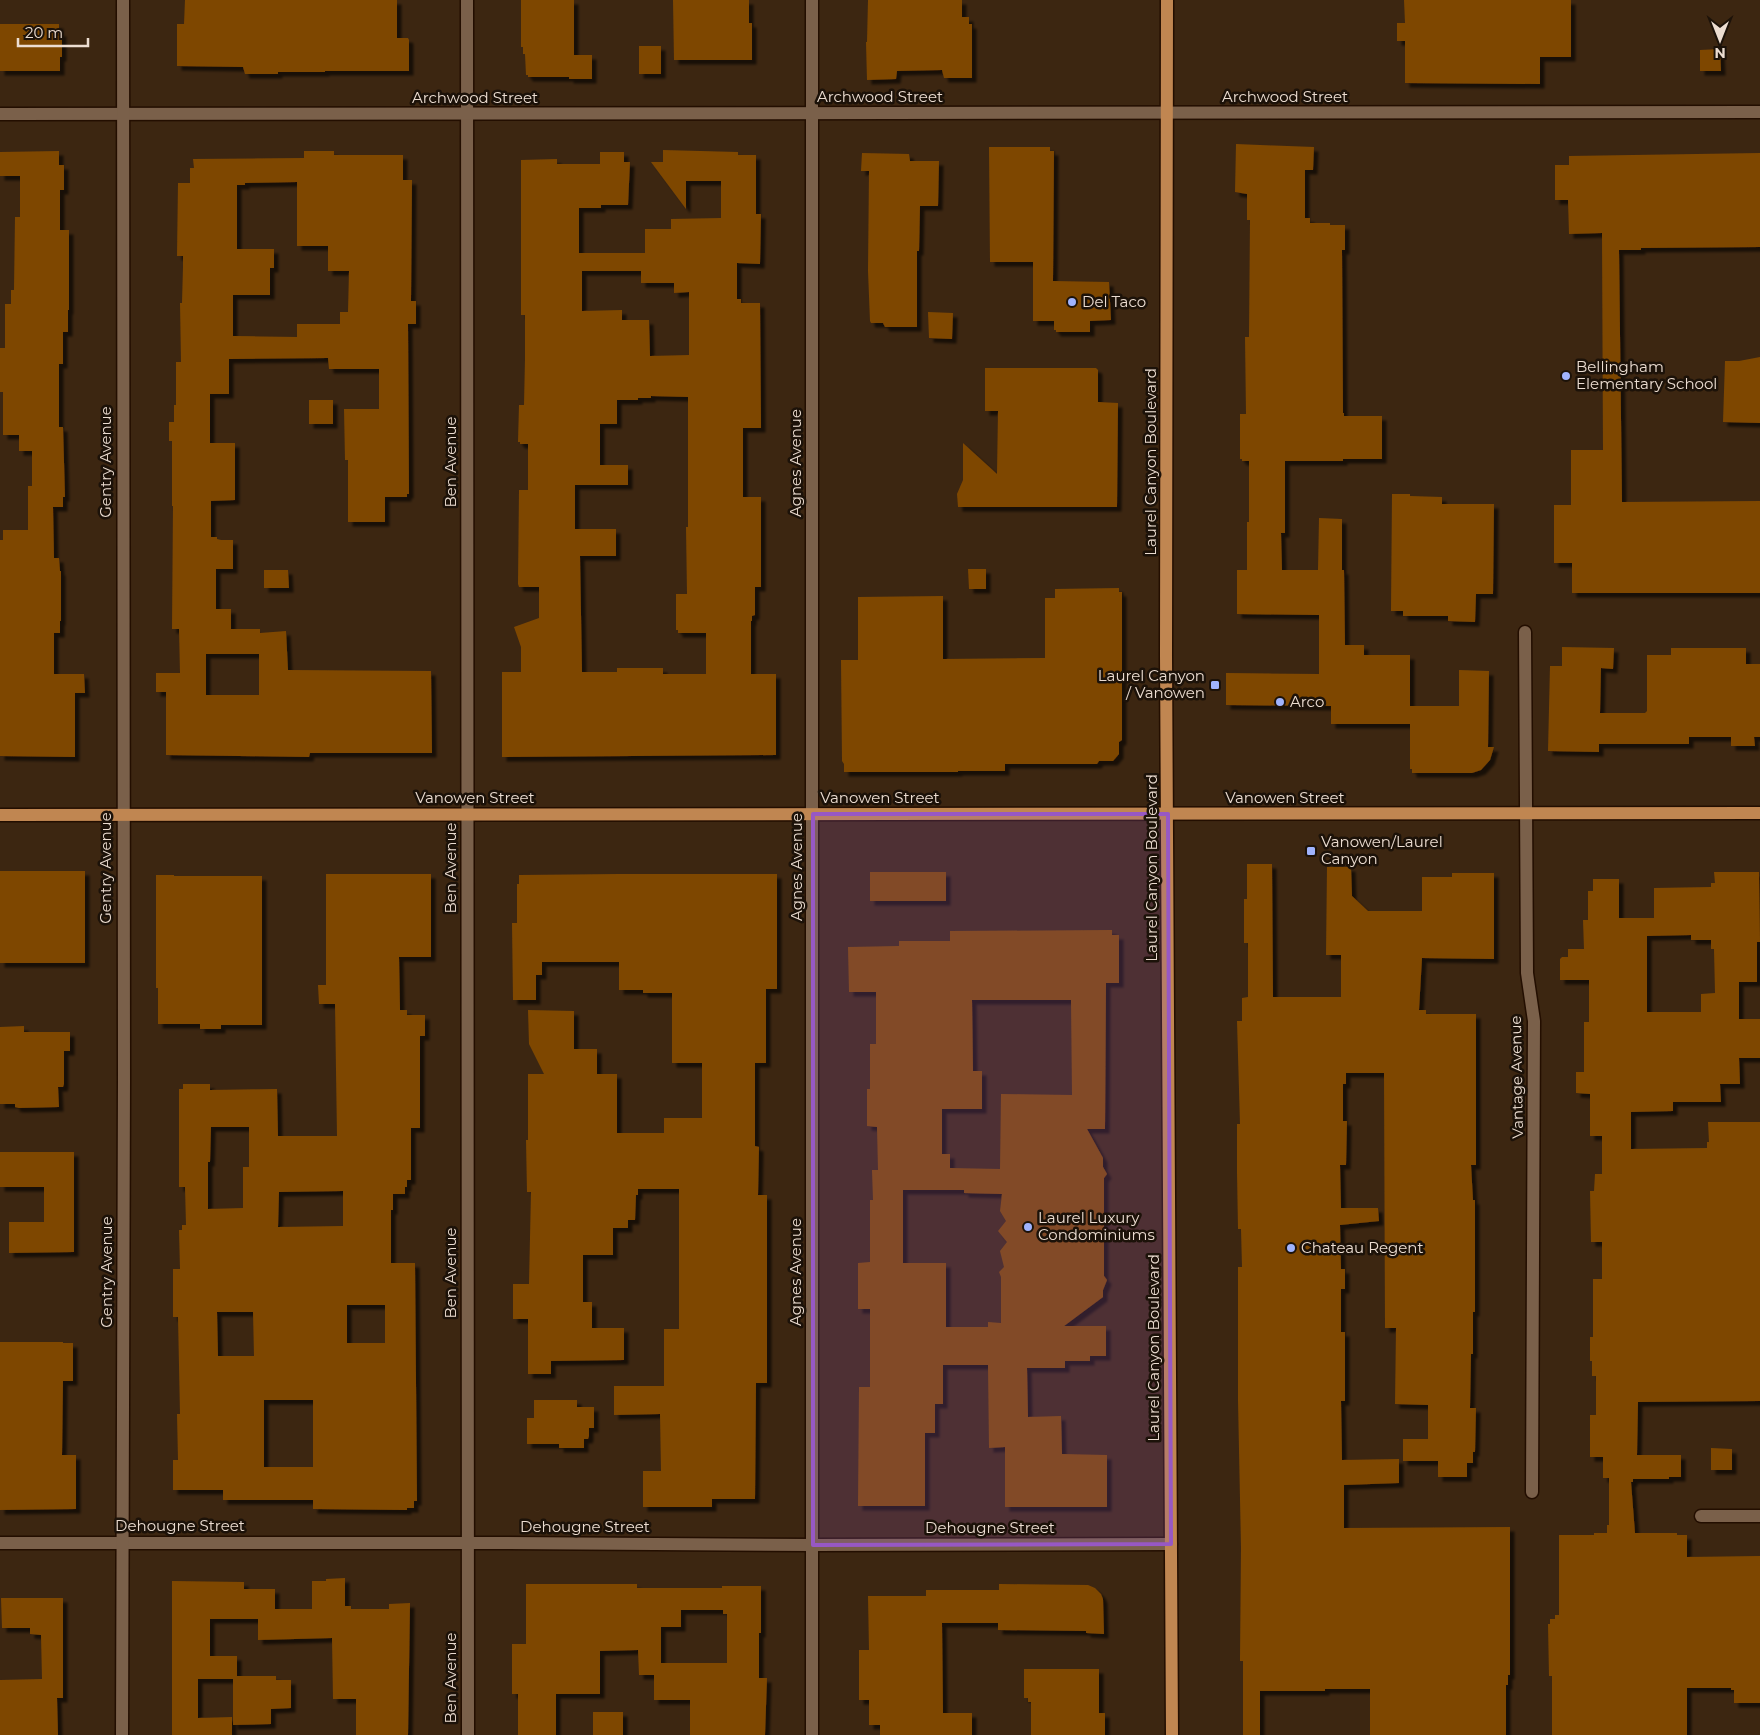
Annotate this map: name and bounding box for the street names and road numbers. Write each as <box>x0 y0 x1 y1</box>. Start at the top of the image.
street label: Archwood Street <box>817 87 943 106</box>
street label: Archwood Street <box>1222 87 1348 106</box>
street label: Archwood Street <box>412 88 538 107</box>
street label: Laurel Canyon Boulevard <box>1141 368 1160 556</box>
street label: Gentry Avenue <box>96 406 115 518</box>
street label: Agnes Avenue <box>786 409 805 517</box>
street label: Ben Avenue <box>441 416 460 508</box>
street label: Laurel Canyon Boulevard <box>1142 774 1161 962</box>
street label: Vanowen Street <box>415 788 535 807</box>
street label: Vanowen Street <box>820 788 940 807</box>
street label: Vanowen Street <box>1225 788 1345 807</box>
street label: Gentry Avenue <box>96 812 115 924</box>
street label: Agnes Avenue <box>787 813 806 921</box>
street label: Ben Avenue <box>441 822 460 914</box>
street label: Vantage Avenue <box>1506 1015 1527 1139</box>
street label: Gentry Avenue <box>97 1216 116 1328</box>
street label: Agnes Avenue <box>786 1218 805 1326</box>
street label: Ben Avenue <box>441 1227 460 1319</box>
street label: Laurel Canyon Boulevard <box>1144 1254 1163 1442</box>
street label: Dehougne Street <box>115 1516 245 1535</box>
street label: Dehougne Street <box>520 1517 650 1536</box>
street label: Dehougne Street <box>925 1518 1055 1537</box>
street label: Ben Avenue <box>441 1632 460 1724</box>

